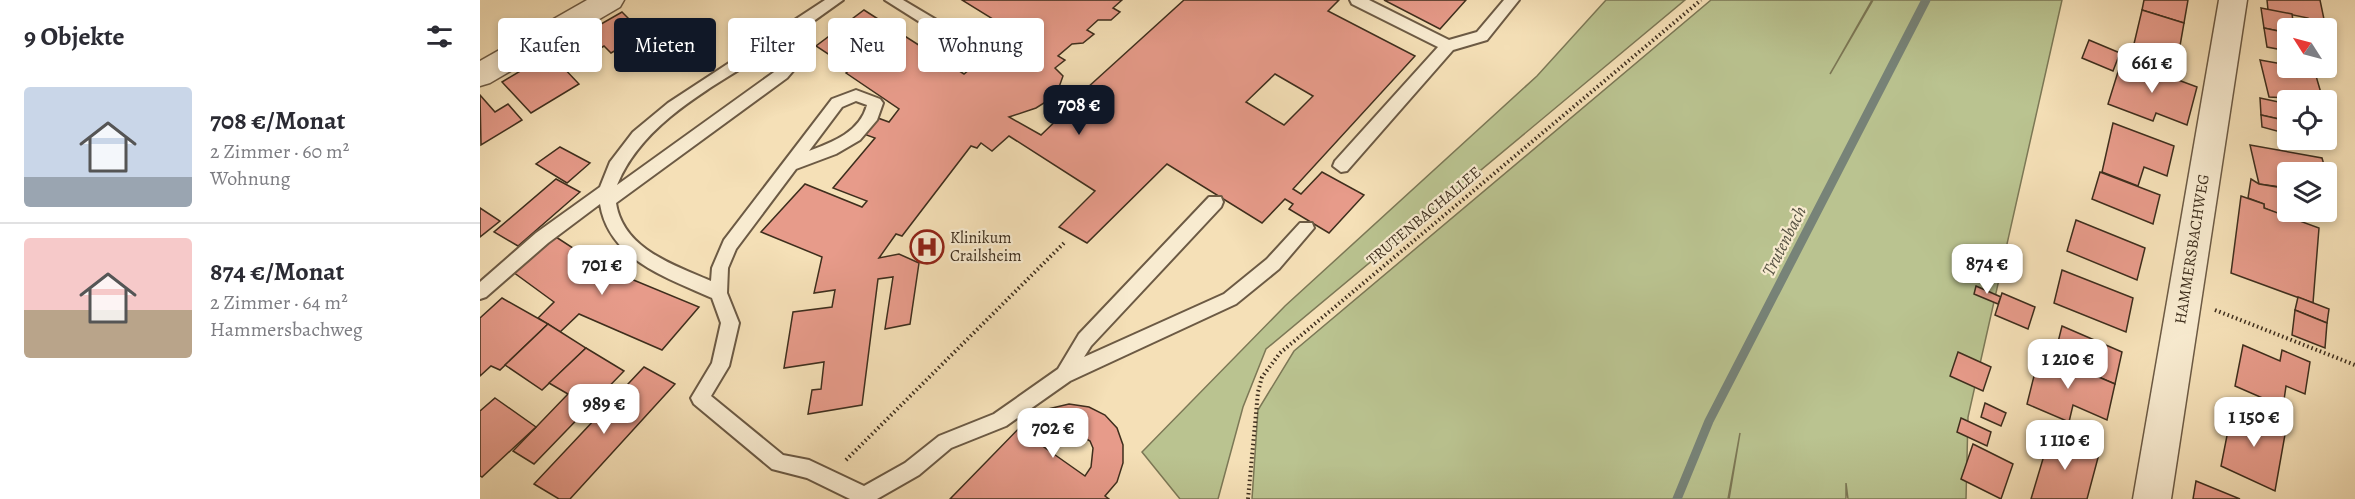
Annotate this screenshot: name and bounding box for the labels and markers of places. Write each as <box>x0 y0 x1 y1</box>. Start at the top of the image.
pin: 661 € <box>2110 43 2194 94</box>
pin: 708 € <box>1037 85 1121 136</box>
place label: Klinikum Crailsheim <box>950 227 1022 267</box>
hospital icon: Klinikum Crailsheim <box>909 229 945 265</box>
pin: 874 € <box>1945 244 2029 295</box>
pin: 701 € <box>560 245 644 296</box>
pin: 1 210 € <box>2013 339 2123 390</box>
pin: 989 € <box>562 384 646 435</box>
pin: 1 150 € <box>2199 397 2309 448</box>
pin: 702 € <box>1011 408 1095 459</box>
pin: 1 110 € <box>2010 420 2120 471</box>

